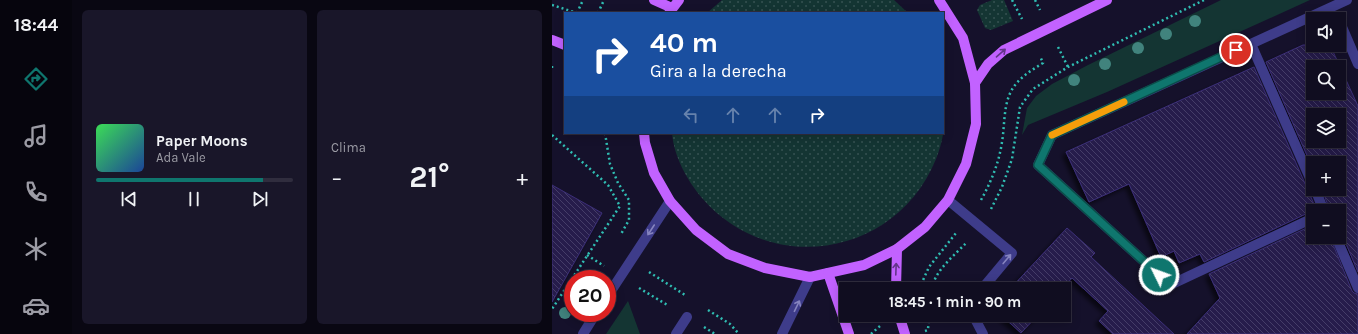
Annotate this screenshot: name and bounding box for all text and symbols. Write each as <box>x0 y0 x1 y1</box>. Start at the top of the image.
map controls <box>1306 12 1346 244</box>
button: sound <box>1306 12 1346 52</box>
text: 18:44 <box>14 14 58 36</box>
text: 40 m <box>650 26 718 59</box>
icon: right <box>584 28 636 80</box>
pin <box>1219 33 1253 67</box>
icon: arrive <box>1225 39 1247 61</box>
one-way arrow <box>995 49 1006 58</box>
text: Gira a la derecha <box>650 60 787 82</box>
button: search <box>1306 60 1346 100</box>
icon: directions <box>22 65 50 93</box>
icon: left <box>680 104 702 126</box>
icon: ahead <box>722 104 744 126</box>
icon: ahead <box>764 104 786 126</box>
icon: right <box>806 104 828 126</box>
button: layers <box>1306 108 1346 148</box>
icon: music <box>22 122 50 150</box>
text: Paper Moons <box>156 132 248 150</box>
text: Clima <box>331 140 366 155</box>
text: Ada Vale <box>156 150 206 165</box>
button: + <box>1306 156 1346 196</box>
text: 21° <box>409 159 450 195</box>
text: − <box>331 165 343 191</box>
text: + <box>516 165 528 191</box>
icon: phone <box>22 178 50 206</box>
icon: previous <box>118 188 140 210</box>
icon: pause <box>183 188 205 210</box>
icon: next <box>249 188 271 210</box>
button: − <box>1306 204 1346 244</box>
one-way arrow <box>646 225 655 236</box>
icon: climate <box>22 235 50 263</box>
one-way arrow <box>1002 254 1011 264</box>
position arrow <box>1138 254 1180 296</box>
one-way arrow <box>893 263 900 276</box>
speed limit sign: 20 <box>564 270 616 322</box>
icon: car <box>22 292 50 320</box>
text: 18:45 · 1 min · 90 m <box>889 293 1021 311</box>
one-way arrow <box>794 300 801 312</box>

